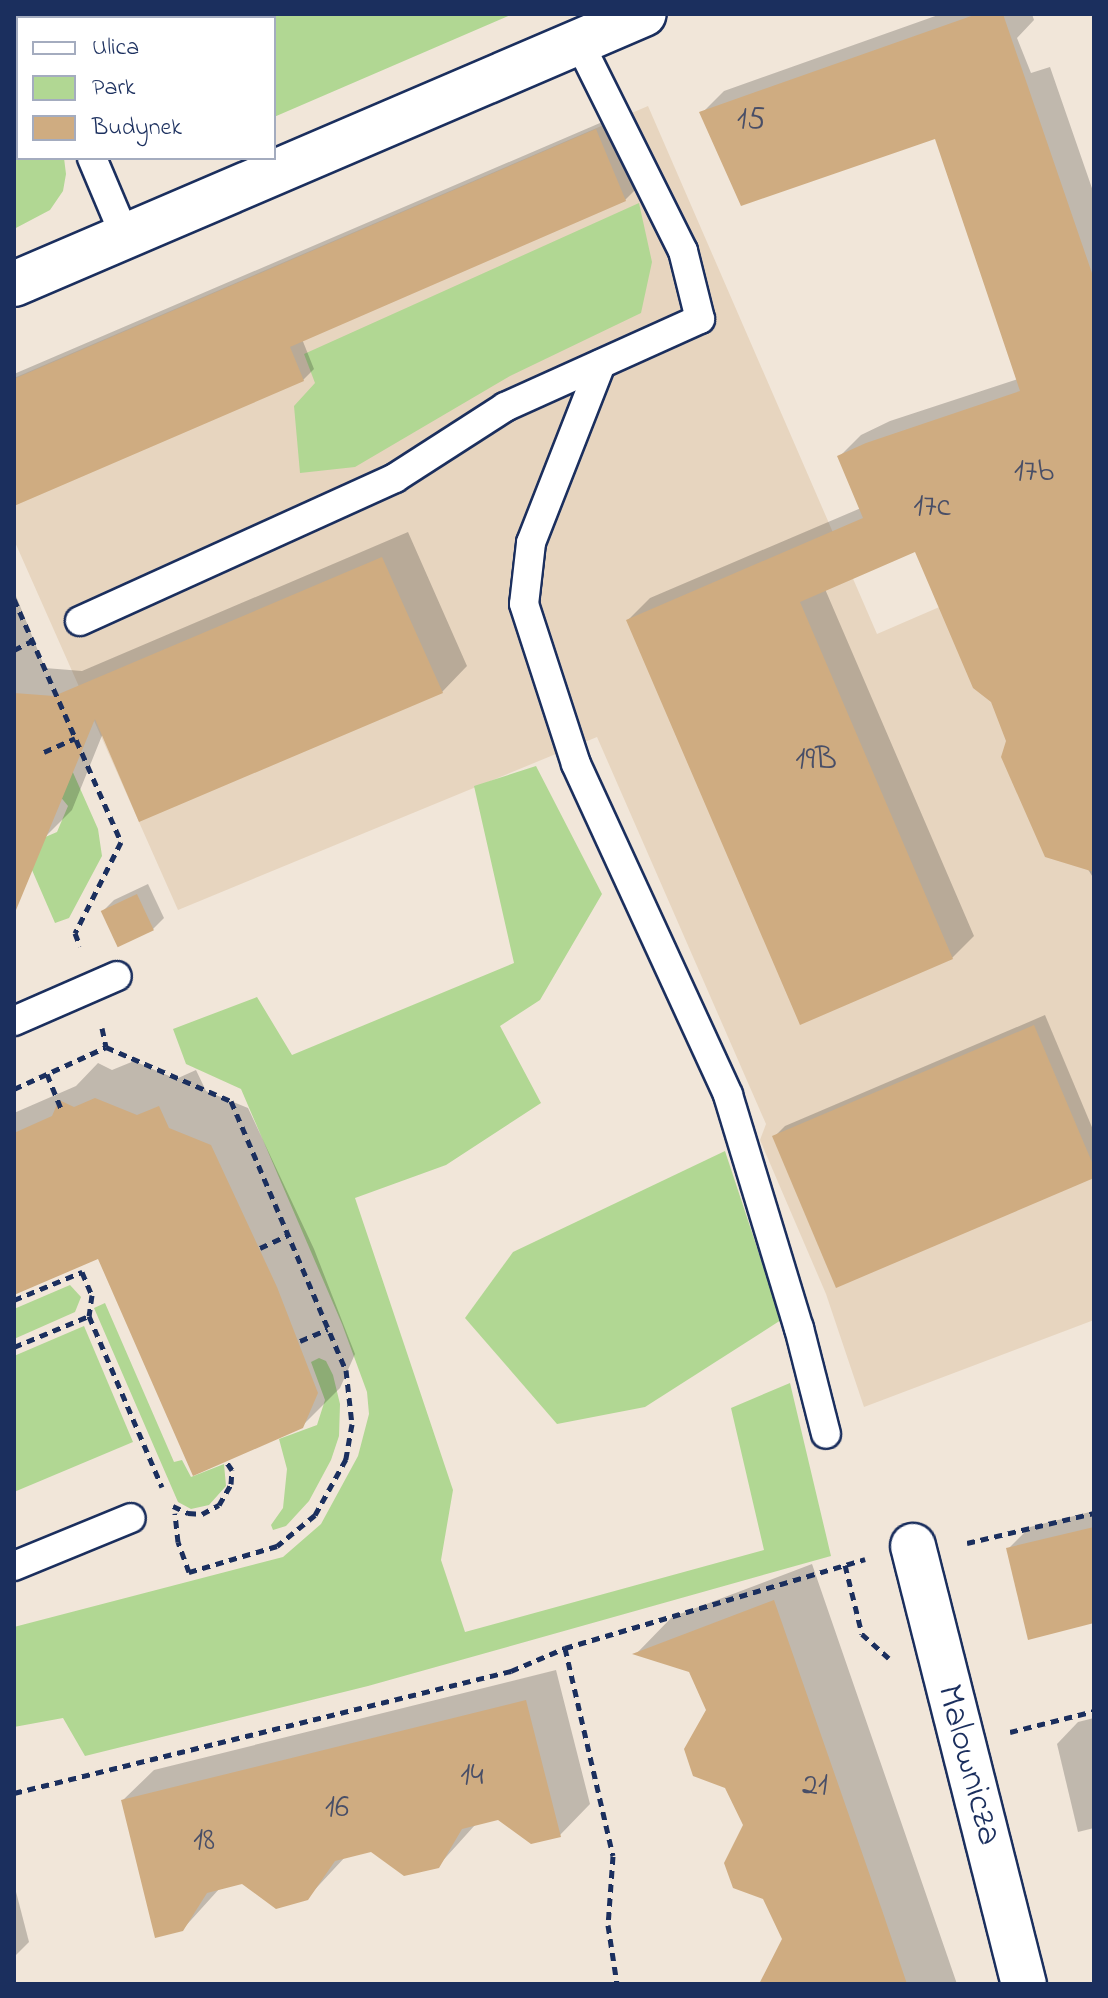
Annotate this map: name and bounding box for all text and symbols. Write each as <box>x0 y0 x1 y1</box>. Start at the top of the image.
legend <box>16 16 276 160</box>
text: Ulica <box>92 31 139 66</box>
text: Park <box>92 71 135 106</box>
house number: 15 <box>737 102 765 140</box>
text: Budynek <box>92 111 182 146</box>
house number: 17b <box>1014 454 1054 492</box>
house number: 17c <box>913 489 951 527</box>
house number: 19B <box>795 742 837 780</box>
street label: Malownicza <box>926 1680 1010 1850</box>
house number: 14 <box>460 1758 484 1796</box>
house number: 21 <box>802 1768 828 1806</box>
house number: 16 <box>325 1790 349 1828</box>
house number: 18 <box>193 1823 215 1861</box>

